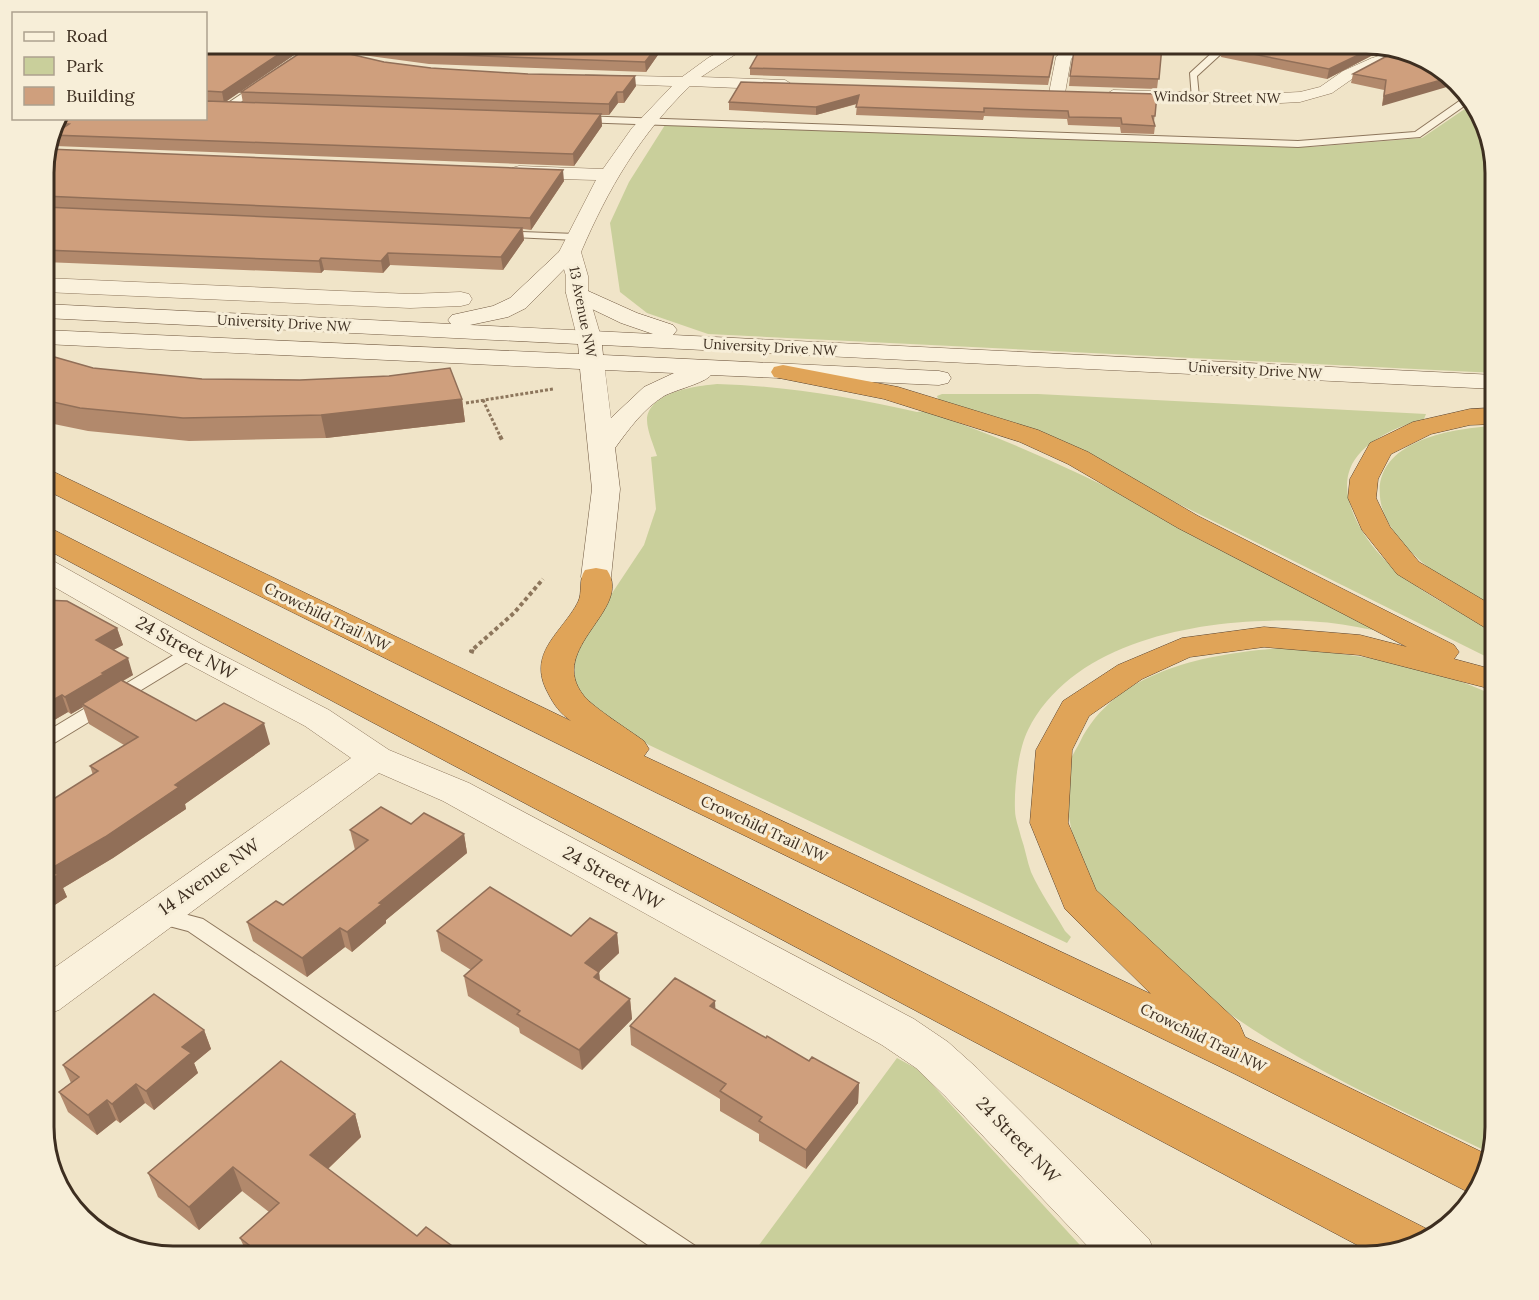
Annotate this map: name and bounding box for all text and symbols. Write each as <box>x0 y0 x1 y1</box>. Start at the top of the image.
legend <box>12 12 207 120</box>
text: Road <box>66 24 108 47</box>
text: Park <box>66 54 104 77</box>
text: Building <box>66 84 136 107</box>
street label: Windsor Street NW <box>1153 87 1282 107</box>
street label: 13 Avenue NW <box>565 265 601 360</box>
street label: University Drive NW <box>217 311 352 336</box>
street label: University Drive NW <box>703 335 838 360</box>
street label: University Drive NW <box>1188 358 1323 383</box>
street label: Crowchild Trail NW <box>261 578 394 656</box>
street label: 24 Street NW <box>132 611 241 685</box>
street label: Crowchild Trail NW <box>698 791 832 867</box>
street label: 14 Avenue NW <box>154 833 265 920</box>
street label: 24 Street NW <box>559 841 668 915</box>
street label: Crowchild Trail NW <box>1137 999 1270 1077</box>
street label: 24 Street NW <box>971 1092 1066 1188</box>

